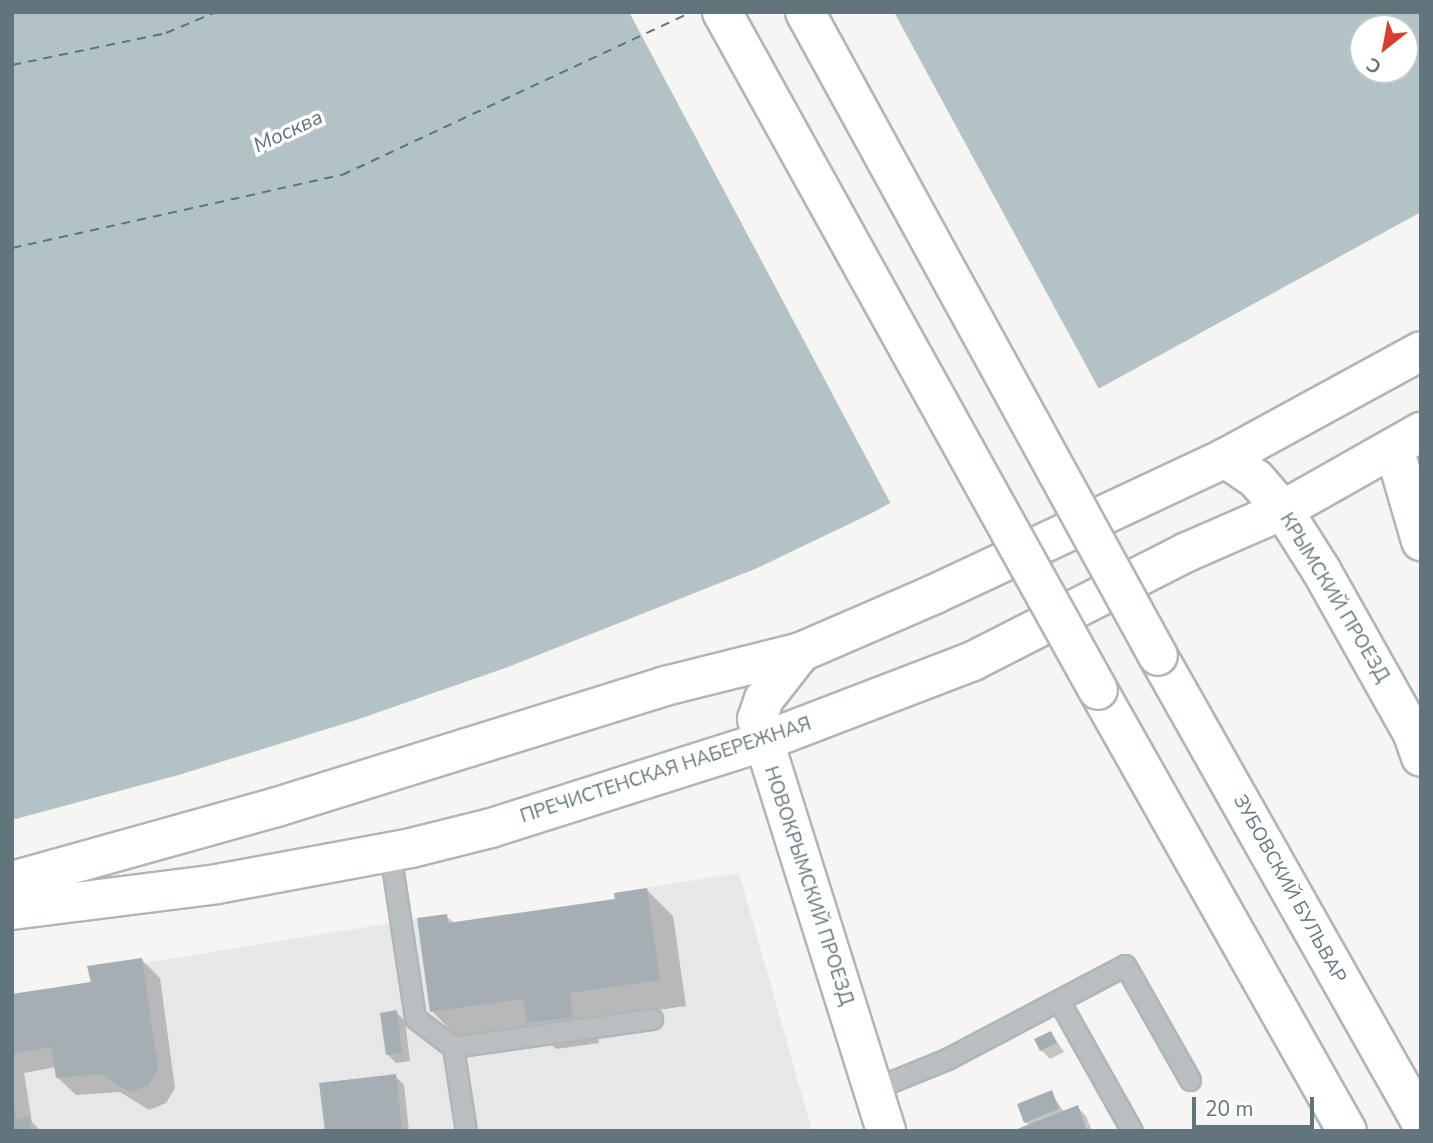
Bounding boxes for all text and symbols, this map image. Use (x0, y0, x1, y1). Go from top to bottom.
north arrow (1349, 14, 1419, 84)
text: С (1362, 51, 1386, 80)
water label: Москва (249, 104, 327, 158)
street label: КРЫМСКИЙ ПРОЕЗД (1274, 509, 1394, 687)
street label: ПРЕЧИСТЕНСКАЯ НАБЕРЕЖНАЯ (518, 713, 814, 829)
street label: НОВОКРЫМСКИЙ ПРОЕЗД (759, 764, 857, 1008)
street label: ЗУБОВСКИЙ БУЛЬВАР (1228, 791, 1350, 987)
scale bar (1195, 1084, 1318, 1128)
text: 20 m (1205, 1095, 1254, 1123)

